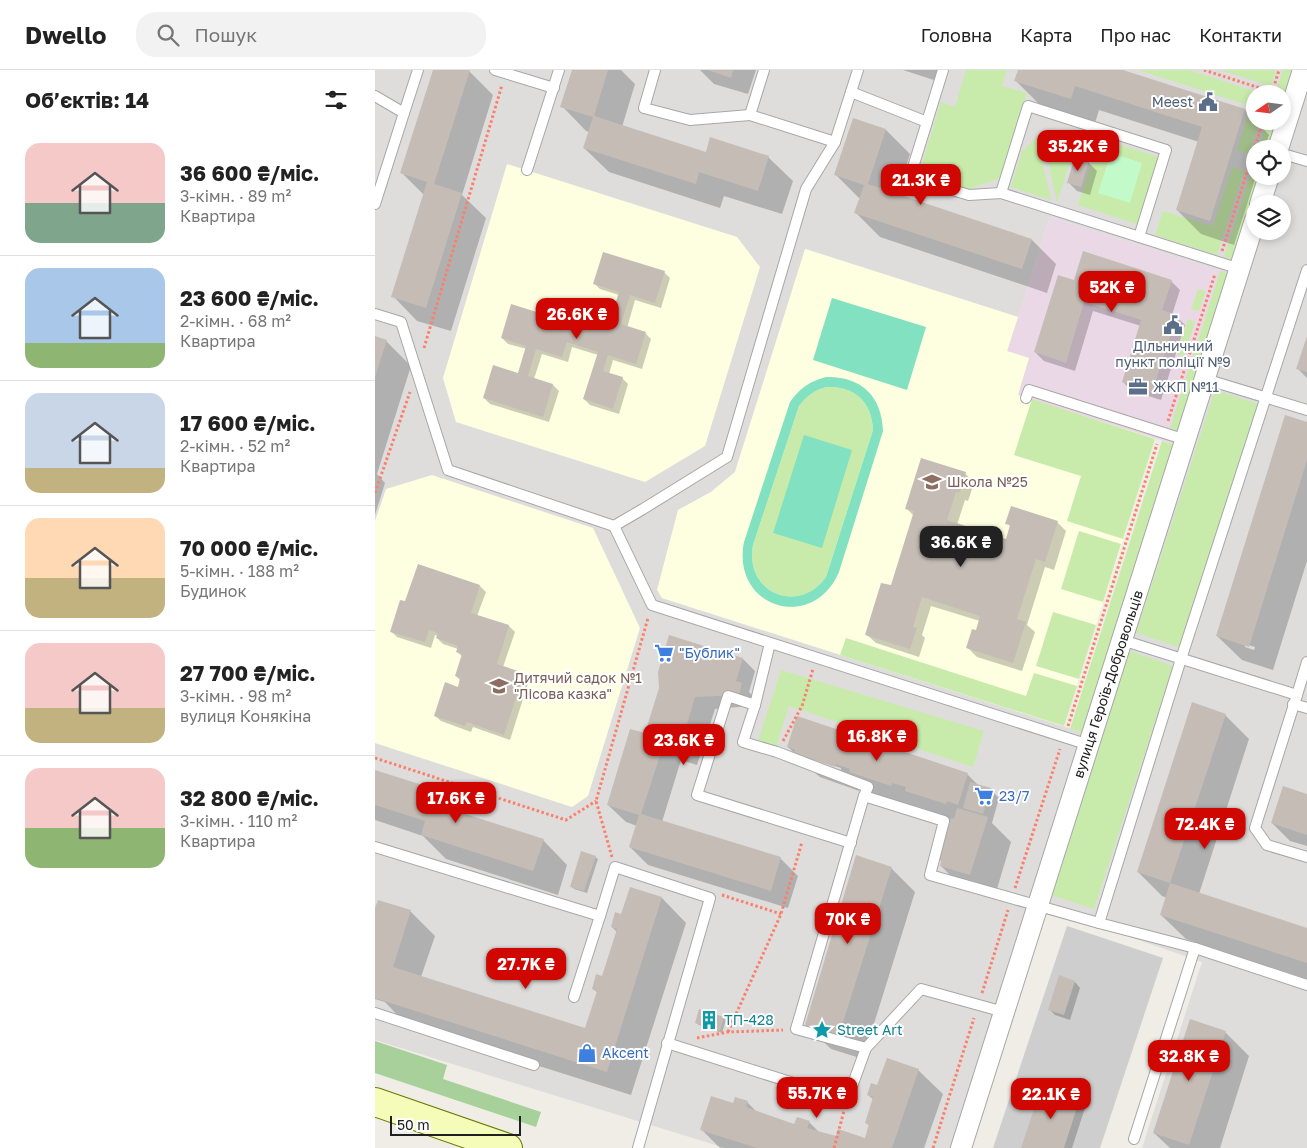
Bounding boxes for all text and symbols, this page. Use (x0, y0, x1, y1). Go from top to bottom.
search box (136, 12, 486, 57)
text: Dwello (25, 20, 106, 49)
icon: search (154, 21, 182, 49)
text: Пошук (194, 23, 257, 46)
text: Головна (921, 24, 992, 46)
text: Карта (1020, 24, 1072, 46)
text: Про нас (1100, 24, 1171, 46)
text: Контакти (1199, 24, 1282, 46)
north arrow (1246, 85, 1291, 130)
map controls (1246, 85, 1291, 240)
icon: filters (322, 86, 350, 114)
text: Об’єктів: 14 (25, 87, 149, 113)
public building icon: Meest (1197, 91, 1219, 113)
place label: Meest (1152, 93, 1193, 110)
pin: 35.2K ₴ (1032, 129, 1124, 172)
text: 35.2K ₴ (1048, 136, 1108, 156)
button: locate (1246, 140, 1291, 185)
text: 36 600 ₴/міс. (180, 160, 320, 186)
icon: home (65, 163, 125, 223)
pin: 21.3K ₴ (875, 164, 967, 206)
text: 21.3K ₴ (892, 170, 950, 190)
text: 3-кімн. · 89 m² (180, 186, 291, 206)
button: layers (1246, 195, 1291, 240)
text: Квартира (180, 206, 255, 226)
pin: 52K ₴ (1077, 270, 1147, 313)
text: 52K ₴ (1090, 277, 1134, 297)
text: 23 600 ₴/міс. (180, 285, 319, 311)
icon: home (65, 288, 125, 348)
pin: 26.6K ₴ (531, 298, 623, 340)
text: 26.6K ₴ (547, 304, 607, 324)
text: 2-кімн. · 68 m² (180, 311, 291, 331)
public building icon: Дільничний пункт поліції №9 (1162, 314, 1184, 336)
text: Квартира (180, 331, 255, 351)
place label: Дільничний пункт поліції №9 (1115, 337, 1231, 370)
office icon: ЖКП №11 (1127, 376, 1149, 398)
place label: ЖКП №11 (1153, 378, 1219, 395)
text: 17 600 ₴/міс. (180, 410, 316, 436)
icon: home (65, 413, 125, 473)
text: 2-кімн. · 52 m² (180, 436, 290, 456)
text: Квартира (180, 456, 255, 476)
school or university icon: Школа №25 (921, 471, 943, 493)
place label: Школа №25 (947, 473, 1028, 490)
pin: 36.6K ₴ (915, 526, 1007, 568)
text: 36.6K ₴ (931, 532, 991, 552)
text: 70 000 ₴/міс. (180, 535, 319, 561)
icon: home (65, 538, 125, 598)
text: 5-кімн. · 188 m² (180, 561, 299, 581)
text: Будинок (180, 581, 247, 601)
street label: вулиця Героїв-Добровольців (1069, 588, 1146, 780)
supermarket icon: "Бублик" (653, 642, 675, 664)
place label: "Бублик" (679, 644, 740, 661)
text: 27 700 ₴/міс. (180, 660, 316, 686)
icon: home (65, 663, 125, 723)
place label: Дитячий садок №1 "Лісова казка" (514, 669, 642, 702)
school or university icon: Дитячий садок №1 "Лісова казка" (488, 675, 510, 697)
text: 3-кімн. · 98 m² (180, 686, 291, 706)
text: вулиця Конякіна (180, 706, 311, 726)
pin: 16.8K ₴ (831, 720, 923, 762)
pin: 23.6K ₴ (638, 724, 730, 766)
text: 16.8K ₴ (847, 726, 907, 746)
text: 23.6K ₴ (654, 730, 714, 750)
pin: 17.6K ₴ (410, 782, 502, 824)
text: 32 800 ₴/міс. (180, 785, 319, 811)
supermarket icon: 23/7 (973, 785, 995, 807)
place label: 23/7 (999, 787, 1029, 804)
icon: home (65, 788, 125, 848)
text: 17.6K ₴ (427, 788, 485, 808)
pin: 72.4K ₴ (1159, 808, 1251, 850)
text: 3-кімн. · 110 m² (180, 811, 297, 831)
text: 72.4K ₴ (1176, 814, 1234, 834)
text: Квартира (180, 831, 255, 851)
pin: 70K ₴ (813, 902, 883, 945)
text: 70K ₴ (826, 909, 870, 929)
pin: 27.7K ₴ (480, 948, 572, 990)
text: 27.7K ₴ (497, 954, 555, 974)
building icon: ТП-428 (698, 1009, 720, 1031)
place label: ТП-428 (724, 1011, 774, 1028)
place icon: Street Art (811, 1019, 833, 1041)
place label: Street Art (837, 1021, 903, 1038)
pin: 32.8K ₴ (1143, 1040, 1235, 1082)
shop icon: Akcent (576, 1042, 598, 1064)
place label: Akcent (602, 1044, 649, 1061)
text: 32.8K ₴ (1159, 1046, 1219, 1066)
pin: 55.7K ₴ (771, 1076, 863, 1119)
pin: 22.1K ₴ (1005, 1078, 1097, 1120)
text: 55.7K ₴ (788, 1083, 846, 1103)
text: 22.1K ₴ (1022, 1084, 1080, 1104)
scale bar (390, 1113, 521, 1136)
text: 50 m (397, 1116, 430, 1133)

